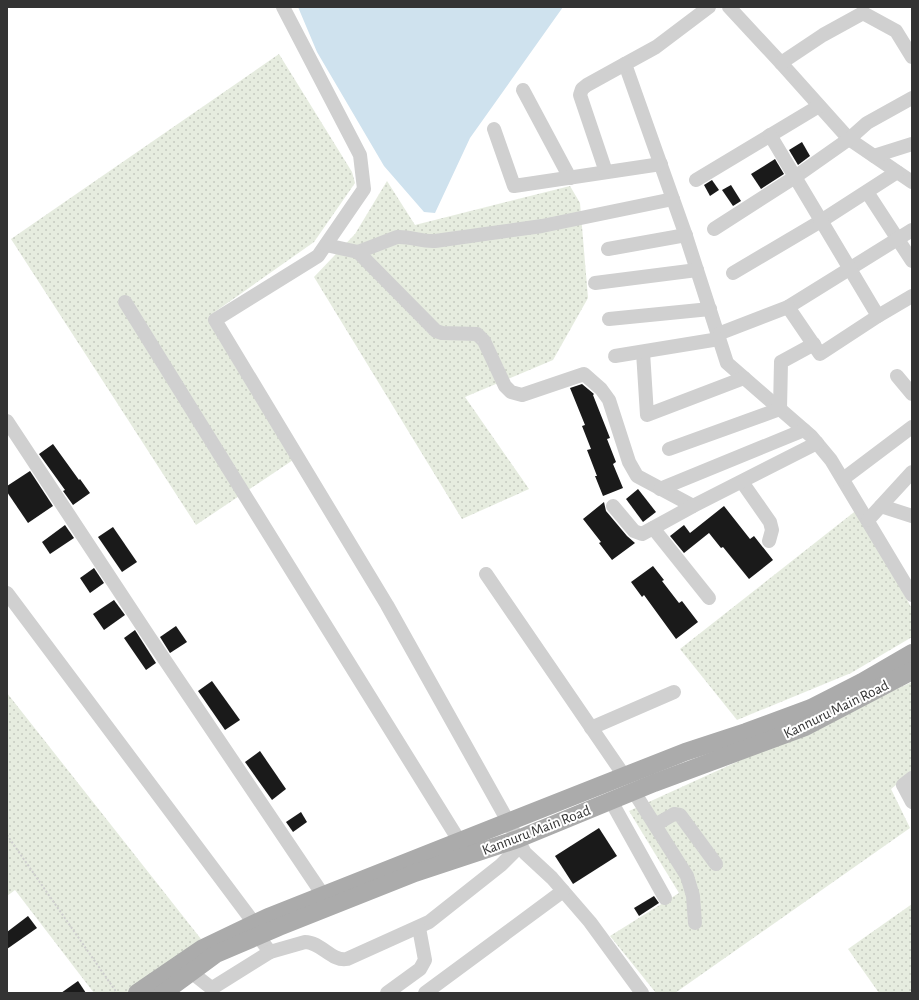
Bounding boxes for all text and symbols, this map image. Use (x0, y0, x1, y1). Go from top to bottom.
street label: Kannuru Main Road (781, 677, 891, 741)
street label: Kannuru Main Road (480, 803, 593, 858)

